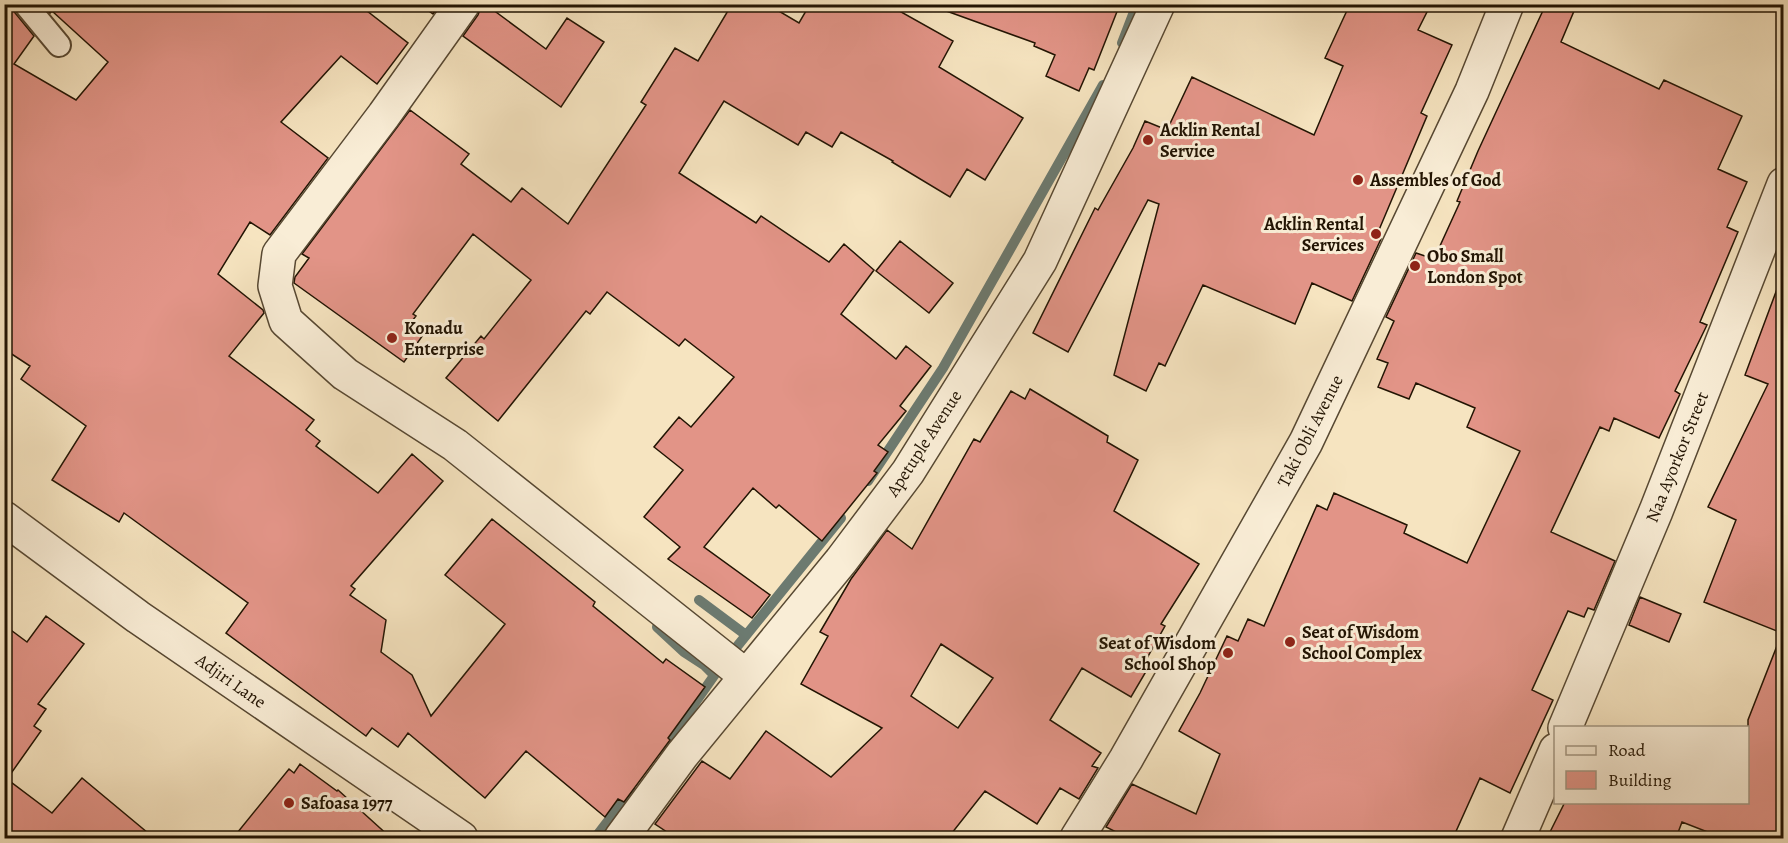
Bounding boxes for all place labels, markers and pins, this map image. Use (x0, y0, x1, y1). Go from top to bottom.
place label: Acklin Rental Service (1159, 118, 1260, 163)
marker: Acklin Rental Service (1141, 133, 1155, 147)
place label: Assembles of God (1369, 168, 1501, 192)
marker: Assembles of God (1351, 173, 1365, 187)
place label: Acklin Rental Services (1263, 212, 1364, 257)
marker: Acklin Rental Services (1369, 227, 1383, 241)
place label: Obo Small London Spot (1427, 244, 1523, 289)
marker: Obo Small London Spot (1408, 259, 1422, 273)
place label: Konadu Enterprise (404, 316, 484, 361)
marker: Konadu Enterprise (385, 331, 399, 345)
place label: Seat of Wisdom School Complex (1302, 620, 1422, 665)
place label: Seat of Wisdom School Shop (1099, 631, 1216, 676)
marker: Seat of Wisdom School Complex (1283, 635, 1297, 649)
marker: Seat of Wisdom School Shop (1221, 646, 1235, 660)
place label: Safoasa 1977 (301, 791, 393, 815)
marker: Safoasa 1977 (282, 796, 296, 810)

